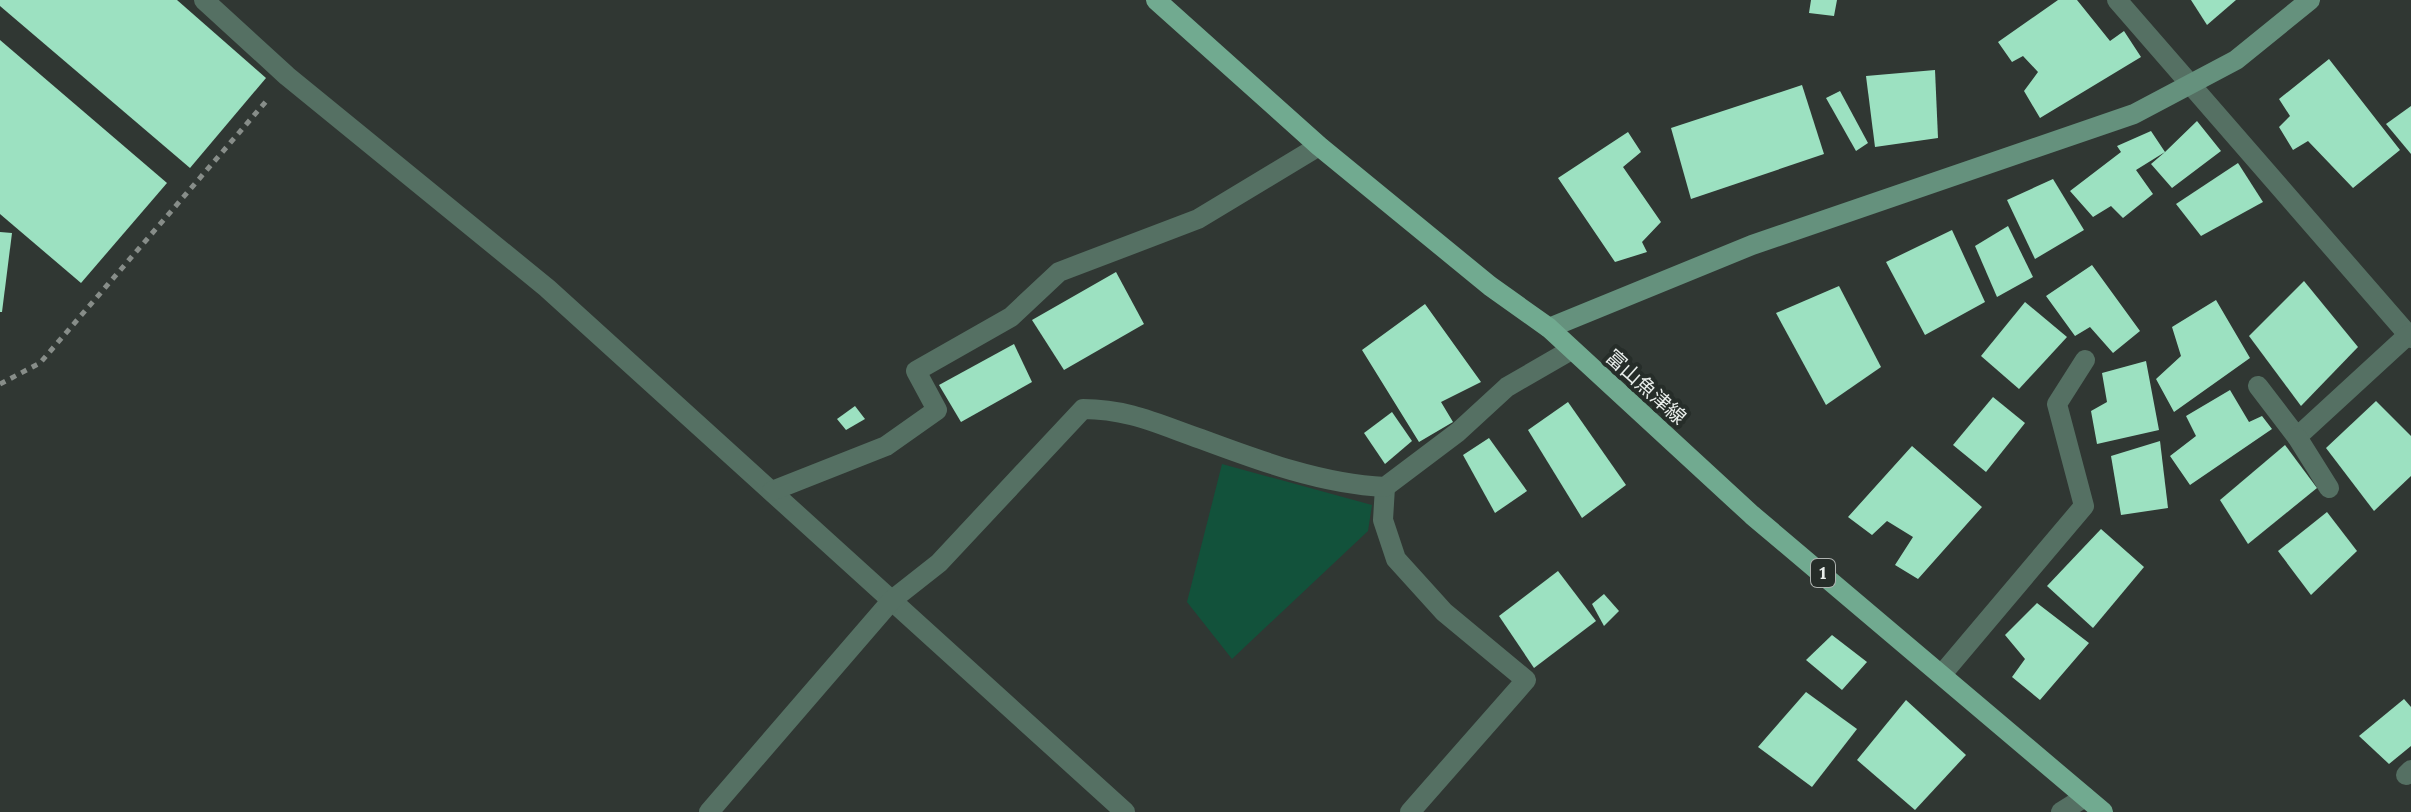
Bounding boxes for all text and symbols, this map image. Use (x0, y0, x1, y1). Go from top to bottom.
street label: 富山魚津線 (1601, 344, 1692, 429)
road number: 1 (1811, 559, 1835, 587)

